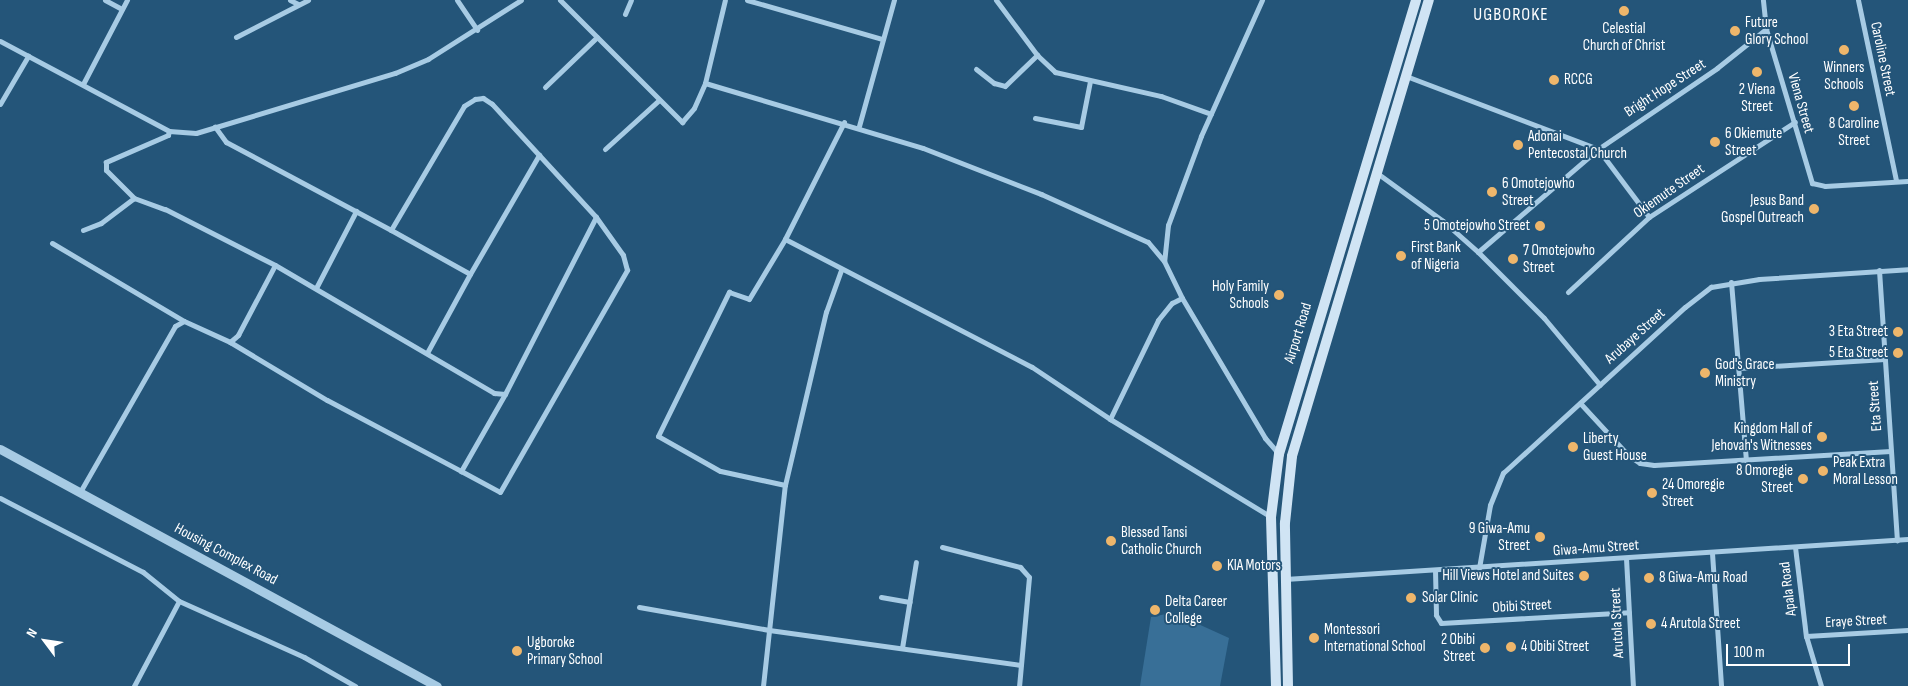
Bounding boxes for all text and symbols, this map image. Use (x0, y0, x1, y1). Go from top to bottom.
district label: UGBOROKE (1472, 4, 1550, 26)
marker: Celestial Church of Christ (1618, 5, 1630, 17)
place label: Future Glory School (1745, 13, 1808, 48)
place label: Celestial Church of Christ (1583, 19, 1665, 54)
street label: Caroline Street (1866, 20, 1900, 98)
marker: Future Glory School (1729, 25, 1741, 37)
marker: Winners Schools (1838, 44, 1850, 56)
street label: Bright Hope Street (1621, 55, 1709, 121)
place label: Winners Schools (1824, 58, 1864, 93)
marker: 2 Viena Street (1751, 66, 1763, 78)
place label: RCCG (1564, 71, 1593, 89)
street label: Viena Street (1784, 71, 1818, 135)
marker: RCCG (1548, 74, 1560, 86)
place label: 2 Viena Street (1739, 80, 1775, 115)
marker: 8 Caroline Street (1848, 100, 1860, 112)
place label: 8 Caroline Street (1829, 114, 1879, 149)
place label: 6 Okiemute Street (1725, 124, 1782, 159)
place label: Adonai Pentecostal Church (1528, 127, 1627, 162)
marker: 6 Okiemute Street (1709, 136, 1721, 148)
marker: Adonai Pentecostal Church (1512, 139, 1524, 151)
street label: Okiemute Street (1630, 160, 1708, 222)
place label: 6 Omotejowho Street (1502, 174, 1575, 209)
marker: 6 Omotejowho Street (1486, 186, 1498, 198)
place label: Jesus Band Gospel Outreach (1721, 191, 1804, 226)
marker: Jesus Band Gospel Outreach (1808, 203, 1820, 215)
place label: 5 Omotejowho Street (1424, 217, 1530, 235)
marker: 5 Omotejowho Street (1534, 220, 1546, 232)
place label: First Bank of Nigeria (1411, 238, 1461, 273)
place label: 7 Omotejowho Street (1523, 241, 1595, 276)
marker: First Bank of Nigeria (1395, 250, 1407, 262)
marker: 7 Omotejowho Street (1507, 253, 1519, 265)
place label: Holy Family Schools (1212, 277, 1269, 312)
marker: Holy Family Schools (1273, 289, 1285, 301)
street label: Airport Road (1280, 301, 1316, 365)
street label: Arubaye Street (1601, 304, 1669, 368)
place label: 3 Eta Street (1829, 323, 1888, 341)
marker: 3 Eta Street (1892, 326, 1904, 338)
place label: 5 Eta Street (1829, 344, 1888, 362)
marker: 5 Eta Street (1892, 347, 1904, 359)
place label: God's Grace Ministry (1715, 355, 1774, 390)
marker: God's Grace Ministry (1699, 367, 1711, 379)
street label: Eta Street (1864, 380, 1886, 432)
place label: Kingdom Hall of Jehovah's Witnesses (1711, 419, 1812, 454)
place label: Liberty Guest House (1583, 429, 1647, 464)
marker: Kingdom Hall of Jehovah's Witnesses (1816, 431, 1828, 443)
marker: Liberty Guest House (1567, 441, 1579, 453)
place label: Peak Extra Moral Lesson (1833, 453, 1898, 488)
place label: 8 Omoregie Street (1736, 461, 1793, 496)
marker: Peak Extra Moral Lesson (1817, 465, 1829, 477)
marker: 8 Omoregie Street (1797, 473, 1809, 485)
place label: 24 Omoregie Street (1662, 475, 1725, 510)
marker: 24 Omoregie Street (1646, 487, 1658, 499)
street label: Housing Complex Road (171, 519, 281, 589)
place label: 9 Giwa-Amu Street (1469, 519, 1530, 554)
place label: Blessed Tansi Catholic Church (1121, 523, 1202, 558)
marker: 9 Giwa-Amu Street (1534, 531, 1546, 543)
marker: Blessed Tansi Catholic Church (1105, 535, 1117, 547)
street label: Giwa-Amu Street (1552, 536, 1640, 560)
place label: KIA Motors (1227, 557, 1281, 575)
marker: KIA Motors (1211, 560, 1223, 572)
street label: Apala Road (1776, 561, 1800, 617)
place label: Hill Views Hotel and Suites (1442, 567, 1574, 585)
place label: 8 Giwa-Amu Road (1659, 569, 1747, 587)
marker: Hill Views Hotel and Suites (1578, 570, 1590, 582)
marker: 8 Giwa-Amu Road (1643, 572, 1655, 584)
street label: Arutola Street (1606, 587, 1628, 659)
place label: Solar Clinic (1422, 589, 1478, 607)
marker: Solar Clinic (1404, 591, 1418, 605)
place label: Delta Career College (1165, 592, 1227, 627)
street label: Obibi Street (1492, 595, 1552, 617)
marker: Delta Career College (1149, 604, 1161, 616)
street label: Eraye Street (1825, 610, 1887, 632)
place label: 4 Arutola Street (1661, 615, 1740, 633)
north arrow (20, 616, 70, 666)
marker: 4 Arutola Street (1645, 618, 1657, 630)
place label: Montessori International School (1324, 620, 1426, 655)
text: N (22, 625, 41, 641)
place label: 2 Obibi Street (1441, 630, 1475, 665)
marker: Montessori International School (1308, 632, 1320, 644)
place label: Ugboroke Primary School (527, 633, 603, 668)
scale bar (1728, 634, 1852, 666)
place label: 4 Obibi Street (1521, 638, 1589, 656)
marker: 4 Obibi Street (1505, 641, 1517, 653)
marker: 2 Obibi Street (1479, 642, 1491, 654)
text: 100 m (1734, 643, 1765, 662)
marker: Ugboroke Primary School (511, 645, 523, 657)

